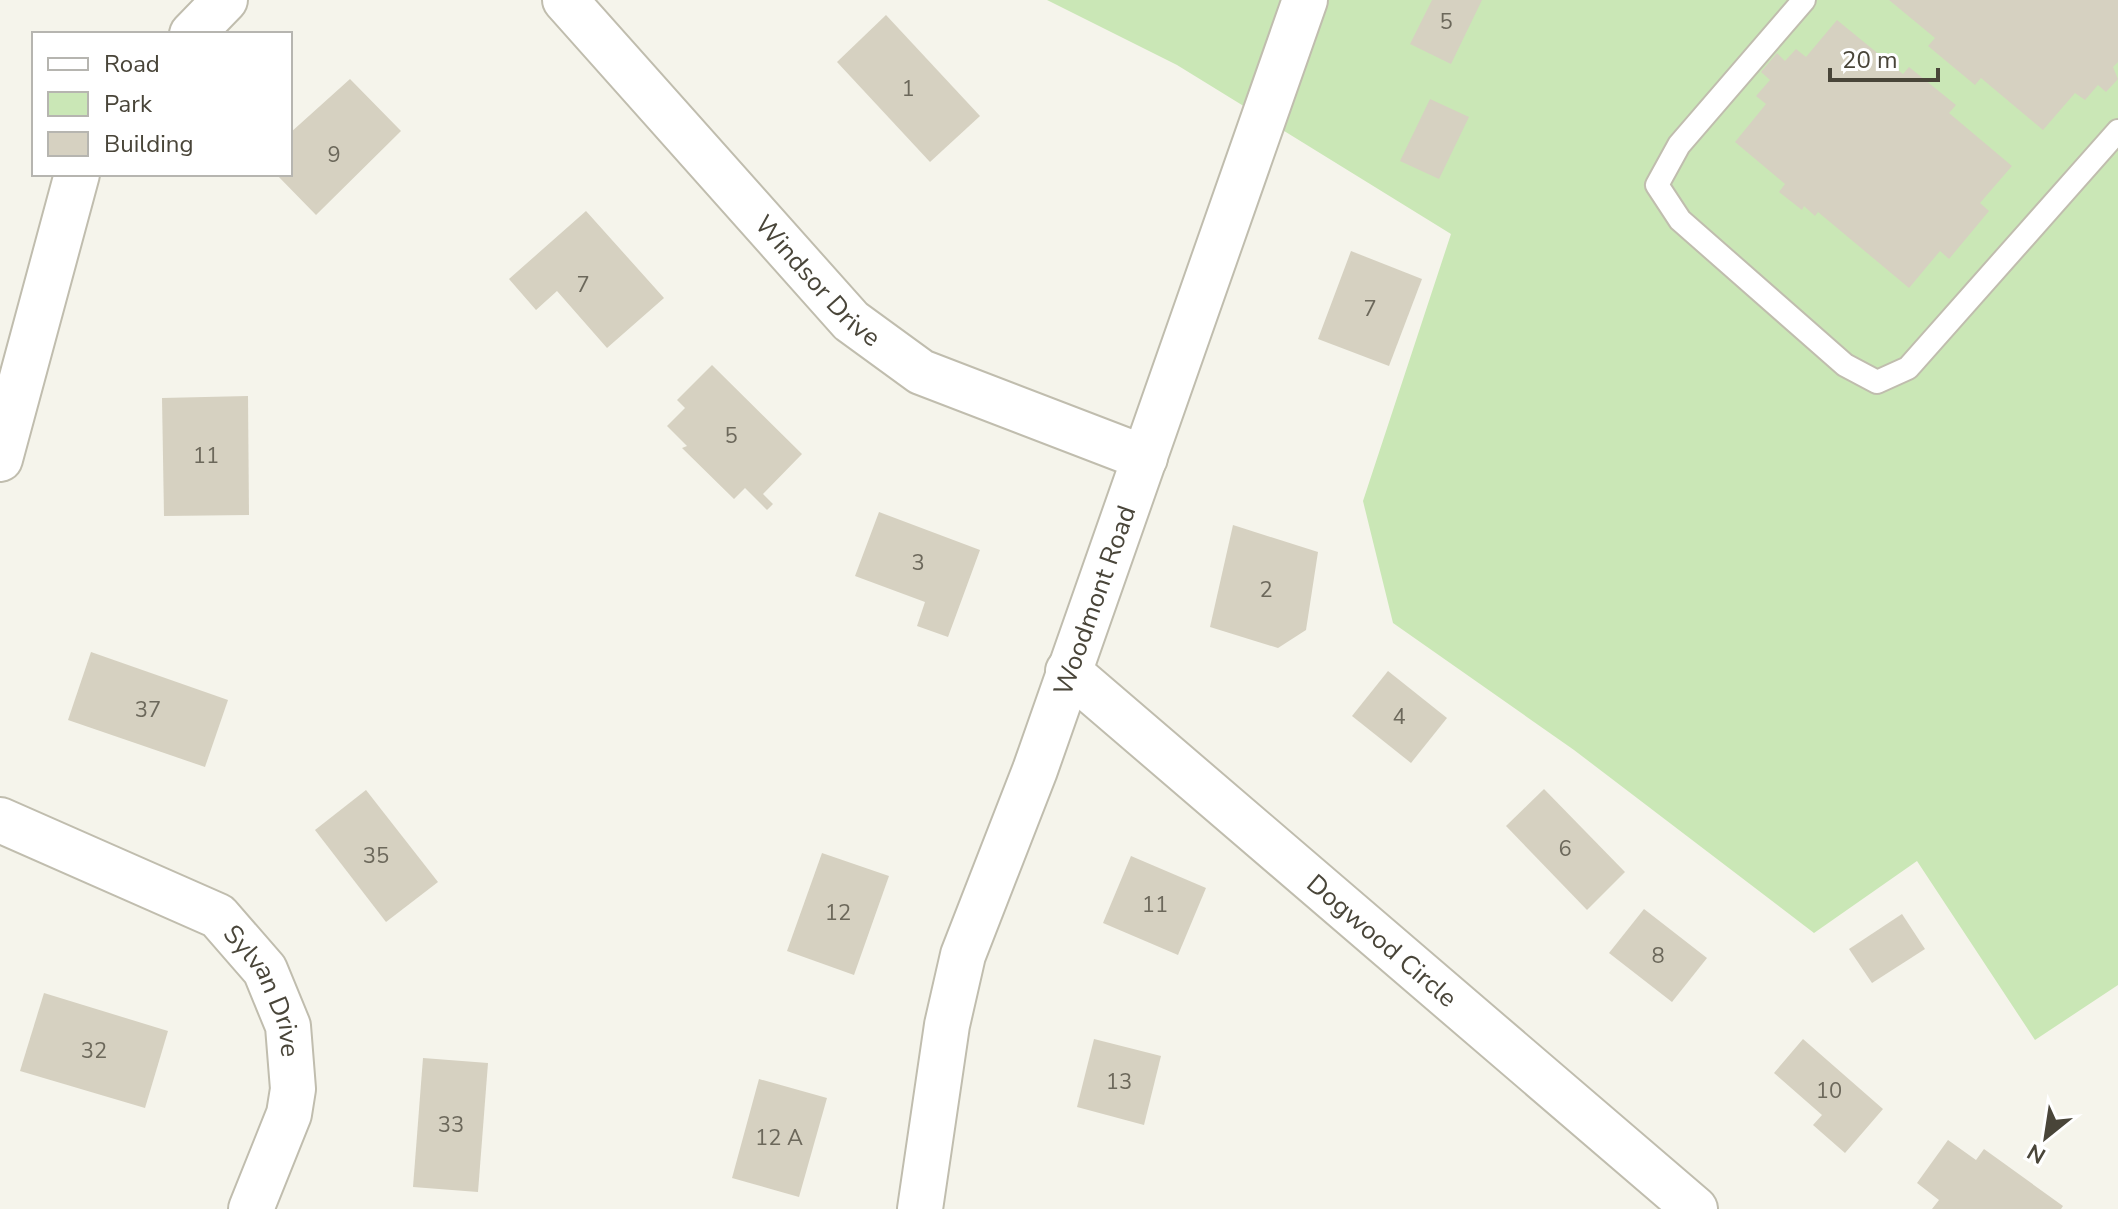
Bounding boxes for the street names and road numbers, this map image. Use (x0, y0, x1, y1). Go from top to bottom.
street label: Windsor Drive (747, 207, 888, 354)
street label: Woodmont Road (1045, 501, 1144, 700)
street label: Dogwood Circle (1300, 866, 1465, 1015)
street label: Sylvan Drive (216, 917, 308, 1058)

